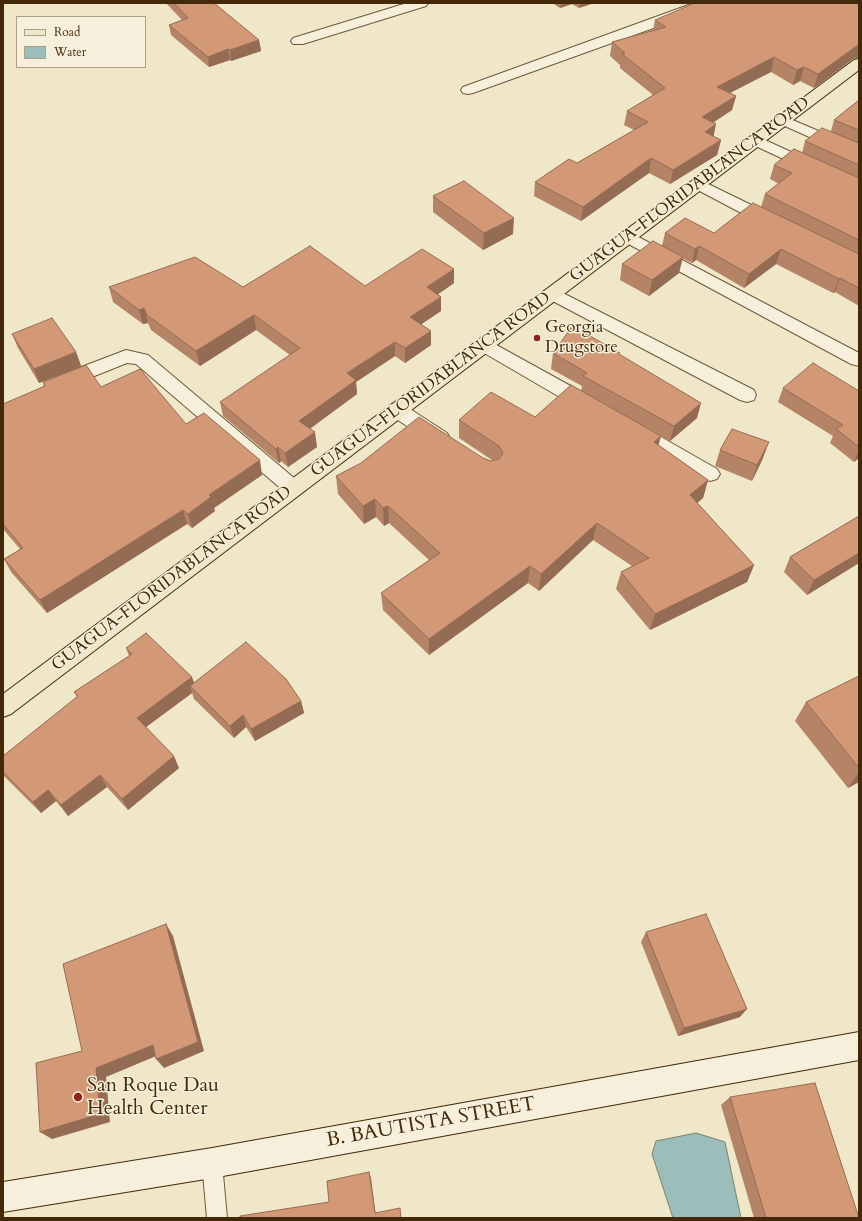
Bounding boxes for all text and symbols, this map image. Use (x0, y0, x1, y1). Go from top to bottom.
legend (16, 16, 146, 68)
text: Road (54, 24, 80, 40)
text: Water (54, 44, 86, 60)
street label: GUAGUA-FLORIDABLANCA ROAD (566, 93, 814, 287)
street label: GUAGUA-FLORIDABLANCA ROAD (307, 288, 555, 482)
place label: Georgia Drugstore (545, 318, 618, 358)
marker: Georgia Drugstore (532, 333, 542, 343)
street label: GUAGUA-FLORIDABLANCA ROAD (48, 482, 296, 676)
place label: San Roque Dau Health Center (87, 1074, 219, 1121)
marker: San Roque Dau Health Center (72, 1091, 84, 1103)
street label: B. BAUTISTA STREET (325, 1093, 537, 1153)

